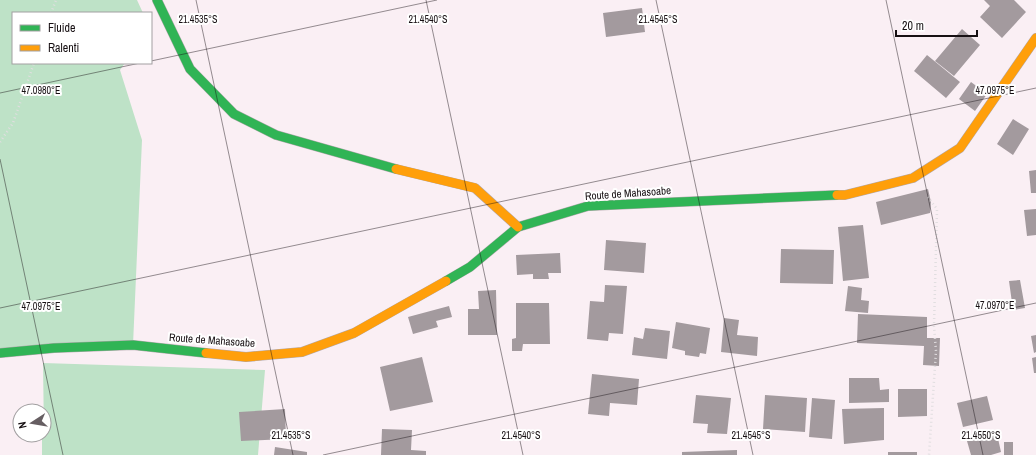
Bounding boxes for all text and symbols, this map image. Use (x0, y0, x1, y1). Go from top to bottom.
legend (12, 12, 152, 64)
scale bar (896, 12, 977, 38)
text: 21.4535°S (178, 13, 218, 26)
text: 21.4540°S (408, 13, 448, 26)
text: 21.4545°S (638, 13, 678, 26)
text: 20 m (902, 18, 924, 34)
text: Fluide (48, 20, 75, 36)
text: Ralenti (48, 40, 79, 56)
text: 47.0980°E (21, 84, 61, 97)
text: 47.0975°E (975, 84, 1015, 97)
street label: Route de Mahasoabe (584, 183, 672, 203)
text: 47.0970°E (975, 299, 1015, 312)
text: 47.0975°E (21, 300, 61, 313)
street label: Route de Mahasoabe (168, 330, 256, 350)
north arrow (12, 403, 52, 443)
text: N (15, 420, 30, 430)
text: 21.4535°S (271, 429, 311, 442)
text: 21.4540°S (501, 429, 541, 442)
text: 21.4545°S (731, 429, 771, 442)
text: 21.4550°S (961, 429, 1001, 442)

